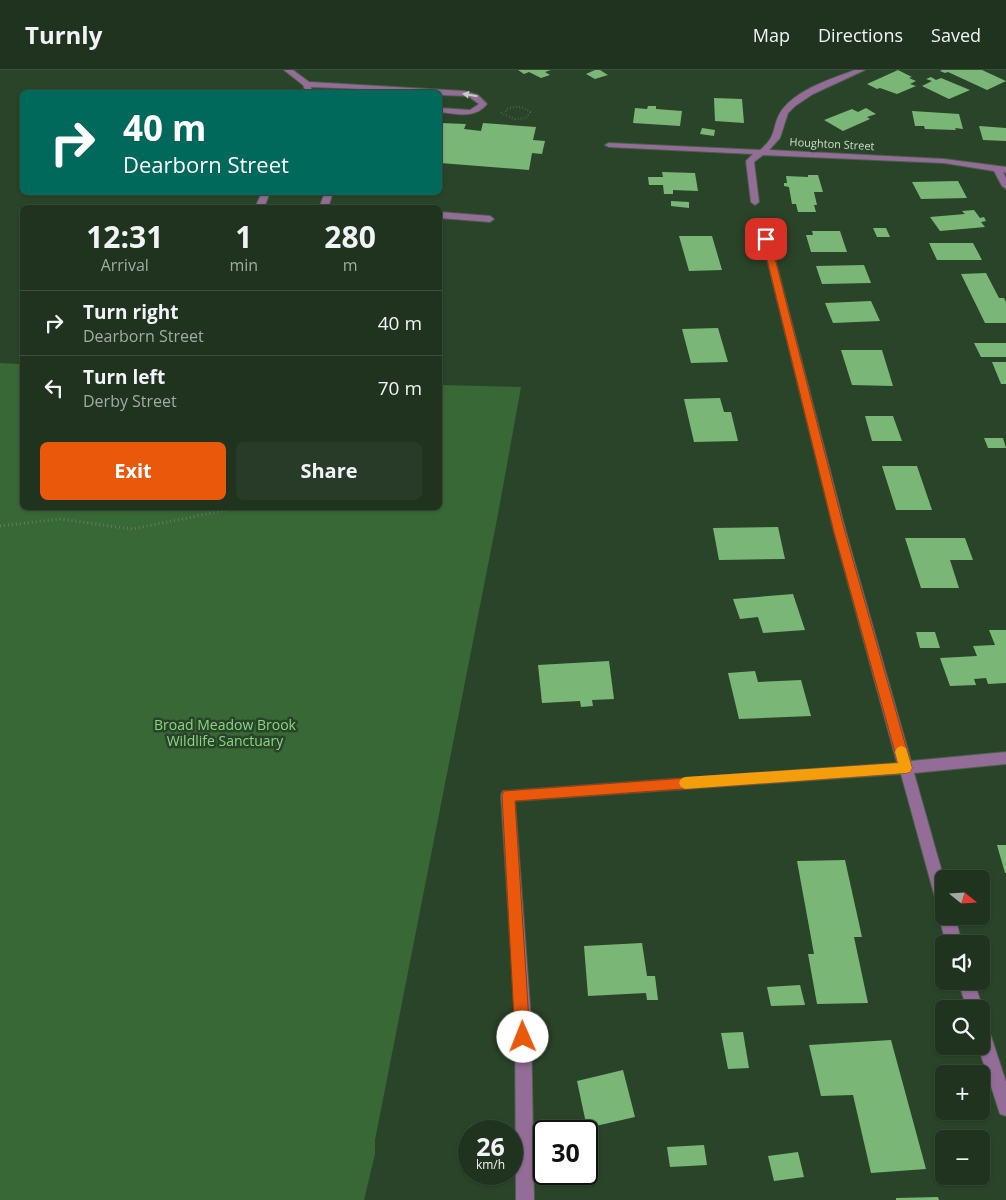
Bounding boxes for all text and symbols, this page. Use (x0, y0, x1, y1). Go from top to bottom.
text: Turnly (25, 18, 102, 51)
text: Map (753, 23, 790, 47)
text: Directions (818, 23, 903, 47)
text: Saved (931, 23, 981, 47)
one-way arrow (461, 91, 477, 99)
text: 40 m (123, 104, 206, 151)
icon: right (40, 110, 105, 175)
street label: Houghton Street (789, 134, 875, 153)
text: Dearborn Street (123, 149, 289, 179)
text: 12:31 (86, 216, 163, 257)
text: 1 (235, 216, 252, 257)
text: 280 (324, 216, 376, 257)
pin (745, 218, 787, 260)
icon: arrive (752, 225, 780, 253)
text: Arrival (101, 254, 149, 276)
text: min (230, 254, 258, 276)
text: m (343, 254, 358, 276)
text: Turn right (83, 299, 178, 325)
icon: right (40, 309, 68, 337)
text: 40 m (378, 310, 422, 336)
text: Dearborn Street (83, 325, 204, 347)
text: Turn left (83, 364, 165, 390)
icon: left (40, 374, 68, 402)
text: 70 m (378, 375, 422, 401)
text: Derby Street (83, 390, 177, 412)
button: Exit (40, 442, 226, 500)
button: Share (236, 442, 422, 500)
park label: Broad Meadow Brook Wildlife Sanctuary (154, 715, 297, 750)
north arrow (935, 870, 990, 925)
map controls (935, 870, 990, 1185)
button: sound (935, 935, 990, 990)
button: search (935, 1000, 990, 1055)
position arrow (496, 1010, 548, 1062)
button: + (935, 1065, 990, 1120)
speed limit sign: 30 (533, 1120, 598, 1185)
text: 26 (476, 1129, 505, 1163)
button: − (935, 1130, 990, 1185)
text: km/h (476, 1156, 505, 1173)

